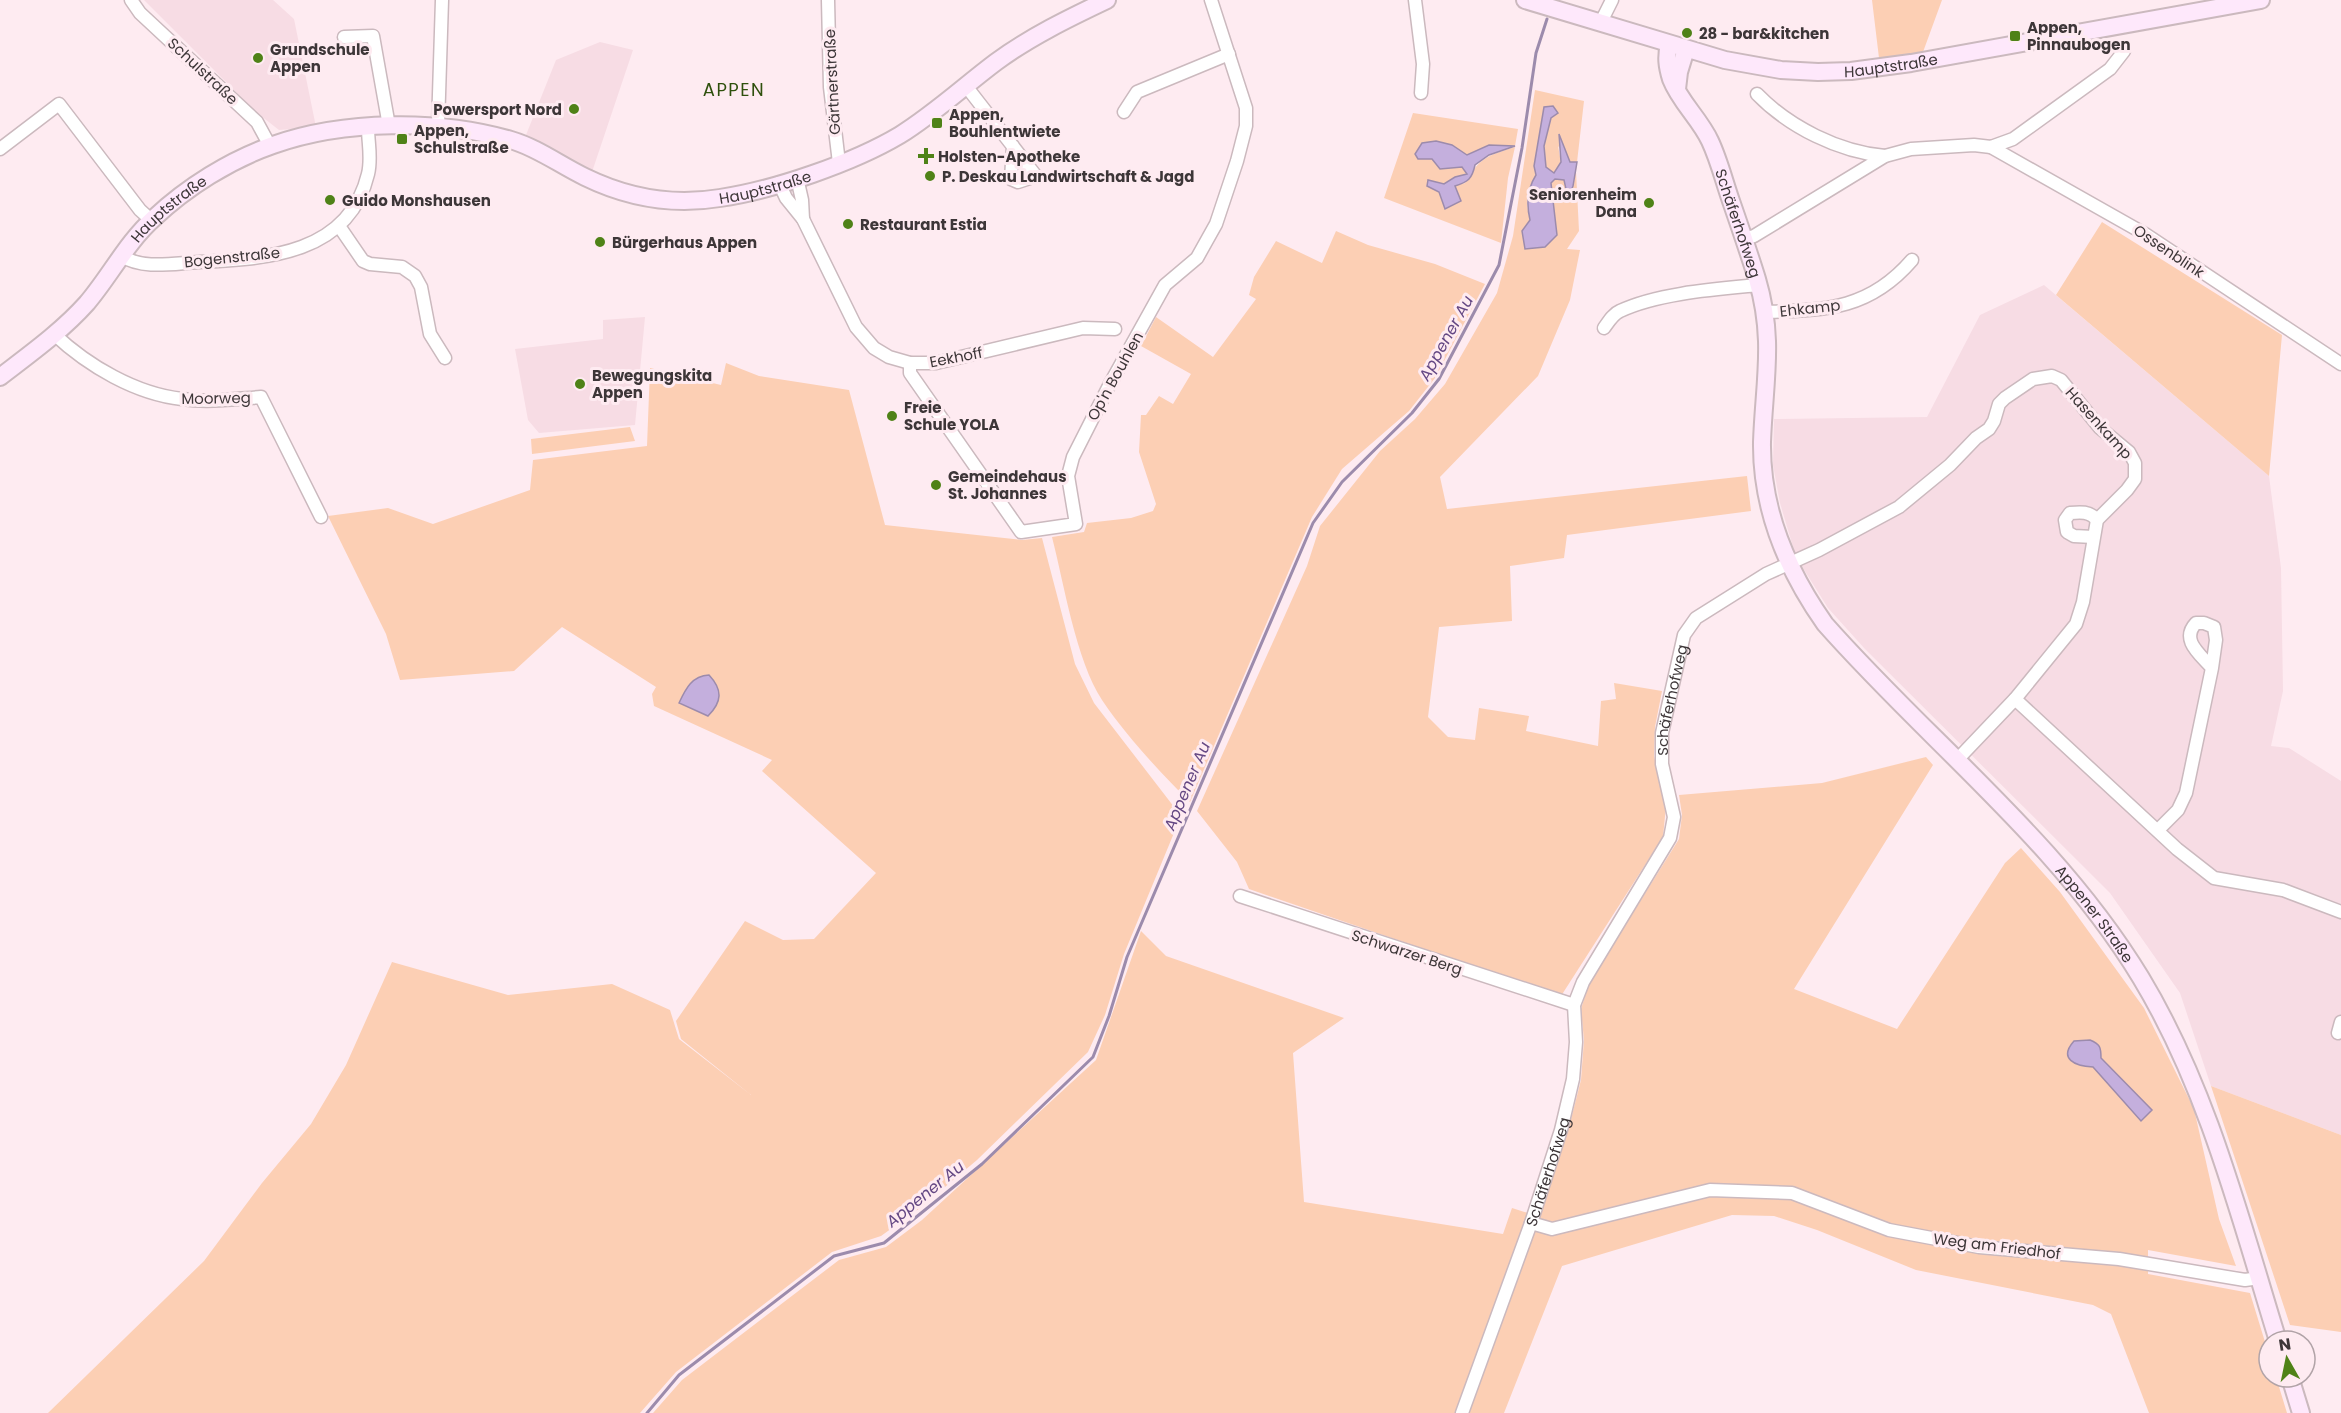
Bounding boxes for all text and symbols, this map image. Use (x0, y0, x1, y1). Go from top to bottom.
place label: Appen, Pinnaubogen (2027, 17, 2131, 55)
place label: 28 - bar&kitchen (1699, 23, 1829, 44)
marker: 28 - bar&kitchen (1680, 26, 1694, 40)
street label: Gärtnerstraße (819, 29, 845, 135)
marker: Appen, Pinnaubogen (2008, 29, 2022, 43)
street label: Schulstraße (163, 33, 243, 109)
place label: Grundschule Appen (270, 39, 370, 77)
street label: Hauptstraße (1844, 48, 1939, 82)
marker: Grundschule Appen (251, 51, 265, 65)
district label: APPEN (703, 77, 765, 102)
place label: Powersport Nord (433, 99, 562, 120)
marker: Powersport Nord (567, 102, 581, 116)
place label: Appen, Bouhlentwiete (949, 104, 1061, 142)
marker: Appen, Bouhlentwiete (930, 116, 944, 130)
place label: Appen, Schulstraße (414, 120, 509, 158)
marker: Appen, Schulstraße (395, 132, 409, 146)
place label: Holsten-Apotheke (938, 146, 1080, 167)
marker: Holsten-Apotheke (919, 149, 933, 163)
street label: Hauptstraße (717, 165, 814, 209)
place label: P. Deskau Landwirtschaft & Jagd (942, 166, 1194, 187)
street label: Schäferhofweg (1711, 166, 1766, 280)
marker: P. Deskau Landwirtschaft & Jagd (923, 169, 937, 183)
street label: Hauptstraße (125, 170, 211, 247)
place label: Seniorenheim Dana (1529, 184, 1637, 222)
place label: Guido Monshausen (342, 190, 491, 211)
marker: Guido Monshausen (323, 193, 337, 207)
marker: Seniorenheim Dana (1642, 196, 1656, 210)
place label: Restaurant Estia (860, 214, 987, 235)
marker: Restaurant Estia (841, 217, 855, 231)
street label: Ossenblink (2129, 220, 2209, 283)
place label: Bürgerhaus Appen (612, 232, 757, 253)
marker: Bürgerhaus Appen (593, 235, 607, 249)
street label: Bogenstraße (183, 242, 281, 272)
water label: Appener Au (1413, 291, 1479, 386)
street label: Ehkamp (1779, 294, 1841, 322)
street label: Op'n Bouhlen (1082, 328, 1148, 424)
street label: Eekhoff (928, 342, 984, 372)
place label: Bewegungskita Appen (592, 365, 712, 403)
marker: Bewegungskita Appen (573, 377, 587, 391)
street label: Hasenkamp (2061, 382, 2137, 464)
street label: Moorweg (181, 387, 251, 409)
place label: Freie Schule YOLA (904, 397, 999, 435)
marker: Freie Schule YOLA (885, 409, 899, 423)
place label: Gemeindehaus St. Johannes (948, 466, 1067, 504)
marker: Gemeindehaus St. Johannes (929, 478, 943, 492)
street label: Schäferhofweg (1652, 642, 1692, 756)
water label: Appener Au (1158, 738, 1216, 835)
street label: Appener Straße (2051, 860, 2139, 966)
street label: Schwarzer Berg (1349, 924, 1465, 980)
street label: Schäferhofweg (1520, 1115, 1574, 1229)
water label: Appener Au (880, 1155, 969, 1233)
street label: Weg am Friedhof (1932, 1228, 2062, 1264)
north arrow (2257, 1329, 2317, 1389)
text: N (2277, 1332, 2292, 1357)

